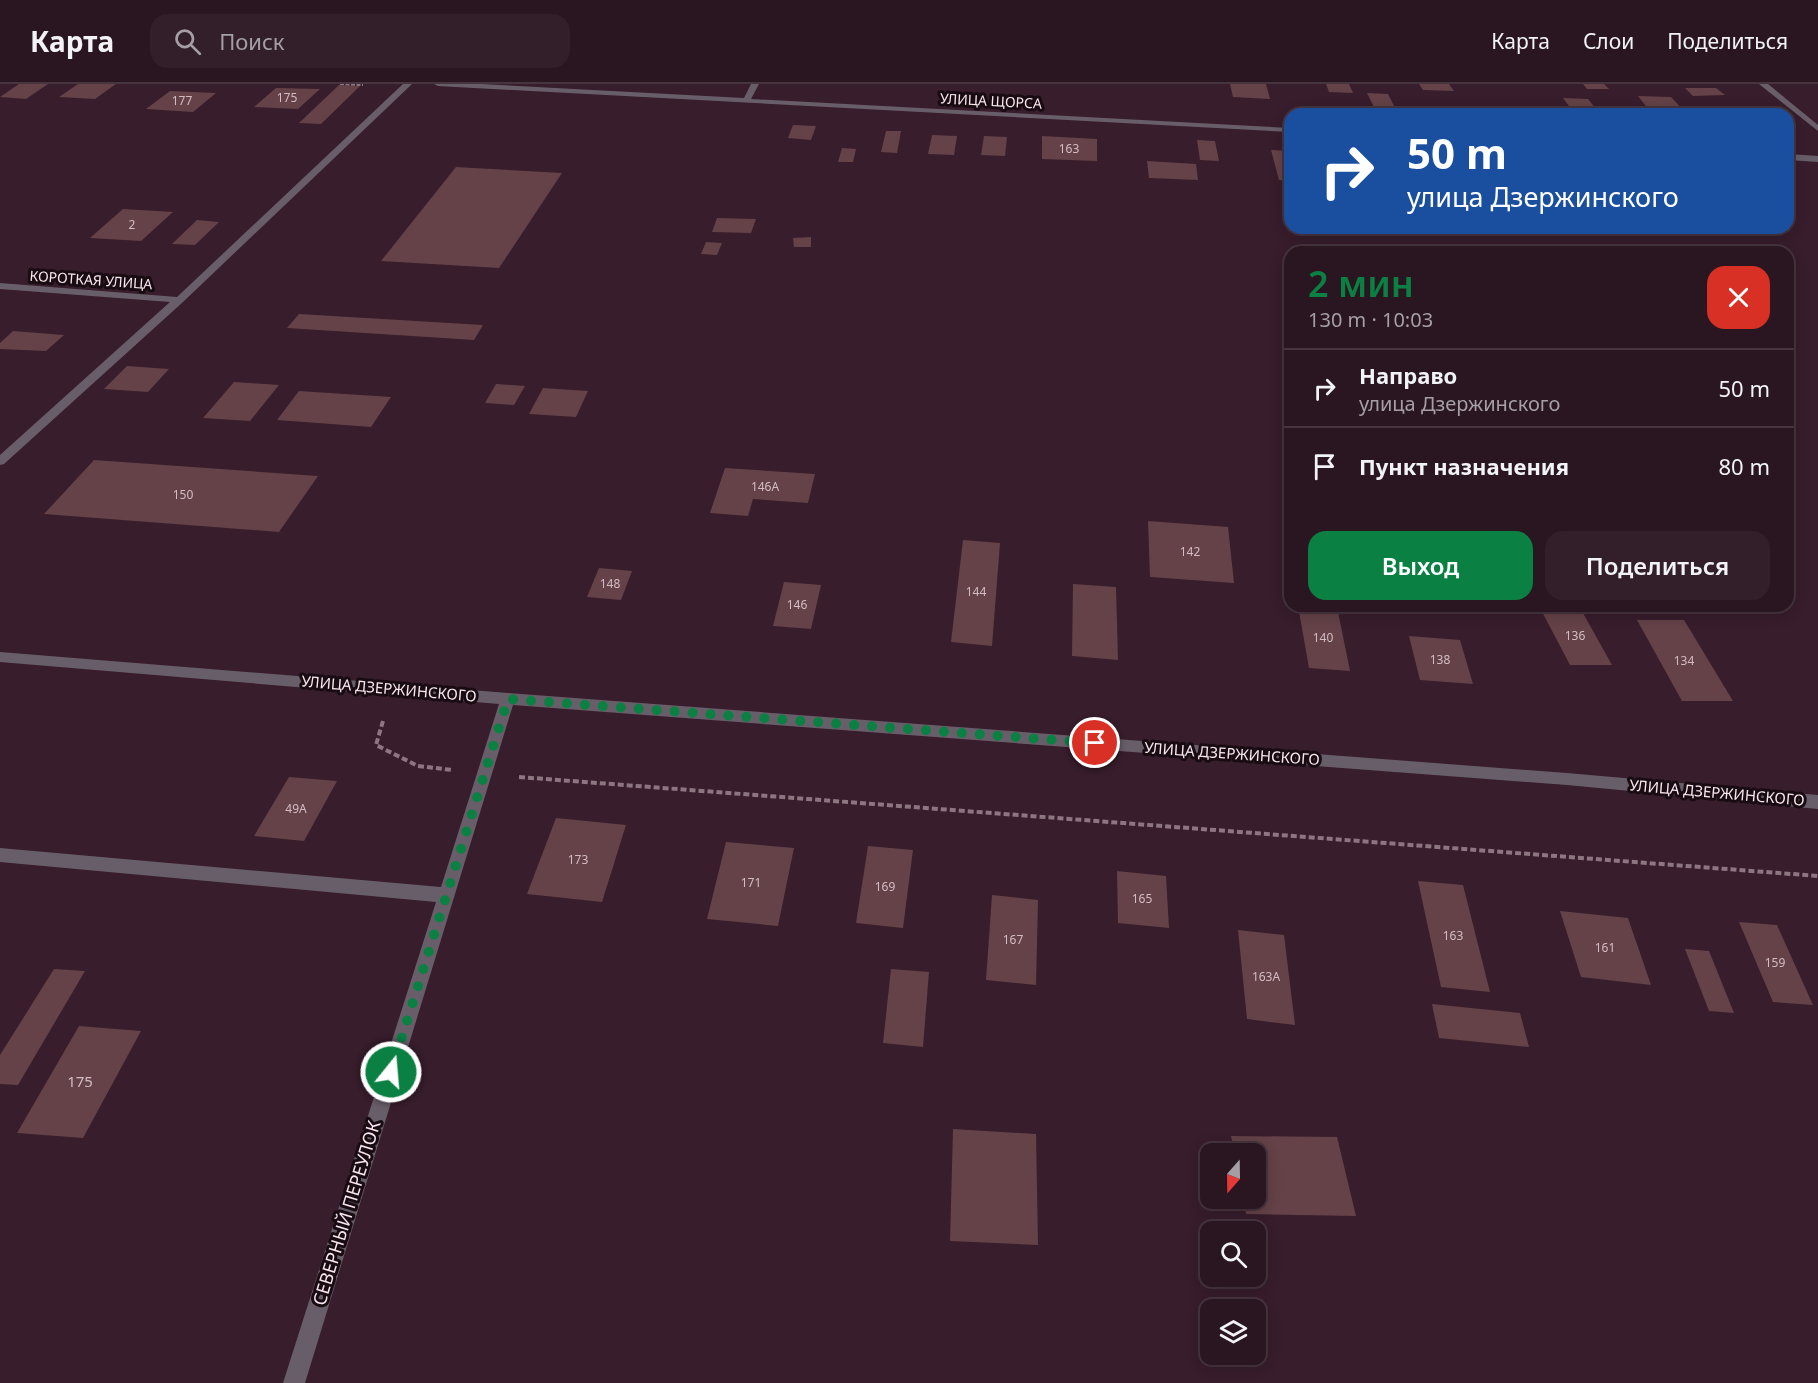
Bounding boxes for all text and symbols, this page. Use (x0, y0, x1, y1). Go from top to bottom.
search box (150, 14, 570, 68)
text: Карта (30, 22, 114, 60)
icon: search (171, 25, 204, 58)
text: Поиск (219, 26, 285, 56)
text: Карта (1491, 27, 1550, 55)
text: Слои (1583, 27, 1634, 55)
text: Поделиться (1667, 27, 1788, 55)
street label: УЛИЦА ЩОРСА (940, 88, 1043, 113)
house number: 175 (277, 89, 297, 106)
house number: 177 (172, 92, 192, 109)
text: 50 m (1407, 124, 1507, 181)
icon: right (1308, 132, 1386, 210)
house number: 163 (1059, 140, 1079, 157)
text: улица Дзержинского (1407, 178, 1679, 215)
house number: 2 (129, 216, 136, 233)
text: 2 мин (1308, 259, 1414, 308)
street label: КОРОТКАЯ УЛИЦА (29, 266, 153, 293)
button: close (1707, 266, 1770, 329)
text: 130 m · 10:03 (1308, 306, 1433, 333)
text: Направо (1359, 360, 1457, 390)
icon: right (1308, 372, 1341, 405)
text: 50 m (1719, 373, 1770, 403)
text: улица Дзержинского (1359, 390, 1560, 417)
icon: arrive (1308, 450, 1341, 483)
text: Пункт назначения (1359, 451, 1569, 481)
text: 80 m (1719, 451, 1770, 481)
house number: 146А (751, 478, 779, 495)
house number: 150 (173, 486, 193, 503)
button: Выход (1308, 531, 1533, 600)
button: Поделиться (1545, 531, 1770, 600)
house number: 142 (1180, 543, 1200, 560)
house number: 148 (600, 575, 620, 592)
house number: 144 (966, 583, 986, 600)
house number: 146 (787, 596, 807, 613)
house number: 136 (1565, 627, 1585, 644)
house number: 140 (1313, 629, 1333, 646)
house number: 138 (1430, 651, 1450, 668)
house number: 134 (1674, 652, 1694, 669)
street label: УЛИЦА ДЗЕРЖИНСКОГО (301, 670, 478, 706)
pin (1069, 717, 1120, 768)
icon: arrive (1078, 726, 1111, 759)
street label: УЛИЦА ДЗЕРЖИНСКОГО (1144, 737, 1320, 769)
street label: УЛИЦА ДЗЕРЖИНСКОГО (1629, 774, 1806, 810)
house number: 49А (285, 800, 307, 817)
house number: 173 (568, 851, 588, 868)
house number: 171 (741, 874, 761, 891)
house number: 169 (875, 878, 895, 895)
house number: 165 (1132, 890, 1152, 907)
house number: 163 (1443, 927, 1463, 944)
house number: 167 (1003, 931, 1023, 948)
house number: 161 (1595, 939, 1615, 956)
house number: 159 (1765, 954, 1785, 971)
house number: 163А (1252, 968, 1280, 985)
position arrow (359, 1040, 423, 1104)
house number: 175 (67, 1071, 93, 1091)
street label: СЕВЕРНЫЙ ПЕРЕУЛОК (306, 1117, 386, 1308)
north arrow (1200, 1143, 1266, 1209)
map controls (1200, 1143, 1266, 1365)
button: search (1200, 1221, 1266, 1287)
button: layers (1200, 1299, 1266, 1365)

